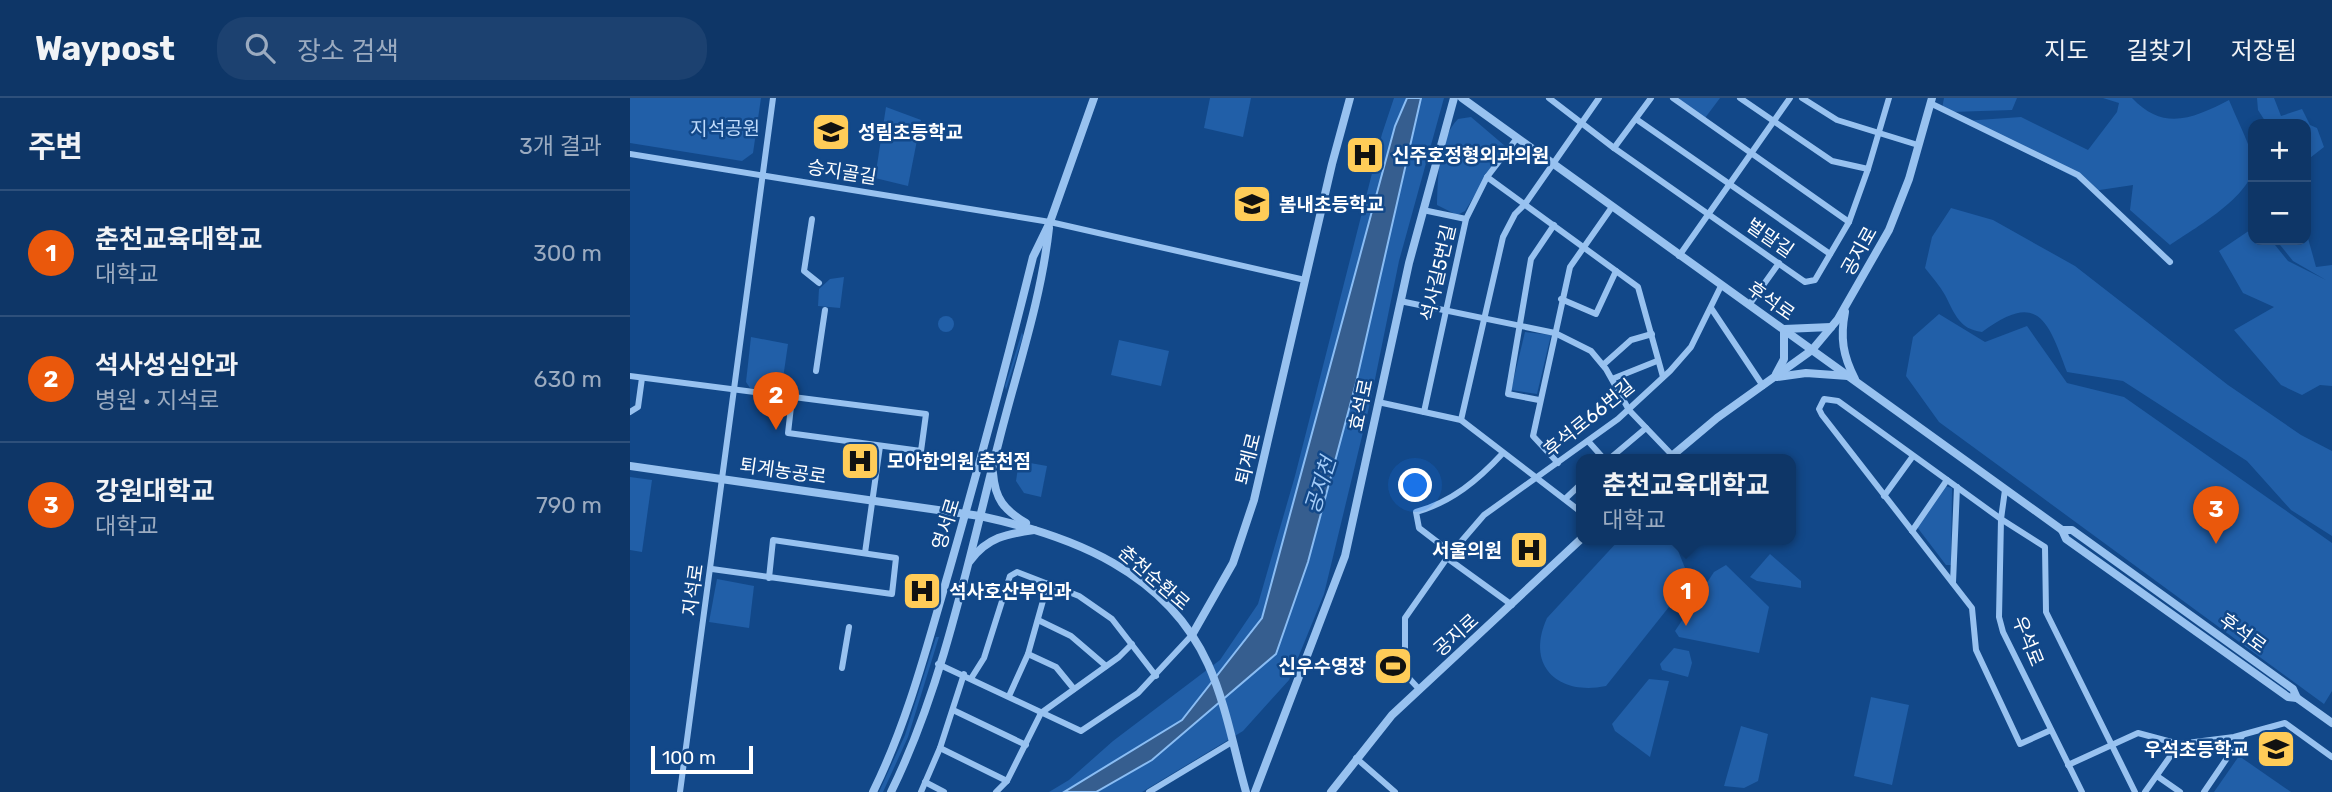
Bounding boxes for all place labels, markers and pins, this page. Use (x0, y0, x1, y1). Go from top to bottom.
school or university icon: 성림초등학교 (810, 111, 852, 153)
place label: 성림초등학교 (858, 121, 963, 144)
hospital icon: 신주호정형외과의원 (1344, 134, 1386, 176)
place label: 신주호정형외과의원 (1392, 144, 1549, 167)
school or university icon: 봄내초등학교 (1231, 183, 1273, 225)
place label: 봄내초등학교 (1279, 193, 1384, 216)
pin: 2 (753, 372, 799, 430)
hospital icon: 모아한의원 춘천점 (839, 440, 881, 482)
place label: 모아한의원 춘천점 (887, 450, 1031, 473)
pin: 3 (2193, 486, 2239, 544)
hospital icon: 서울의원 (1508, 529, 1550, 571)
place label: 서울의원 (1432, 539, 1502, 562)
pin: 1 (1663, 568, 1709, 626)
hospital icon: 석사호산부인과 (901, 570, 943, 612)
place label: 석사호산부인과 (949, 580, 1072, 603)
sports icon: 신우수영장 (1372, 645, 1414, 687)
place label: 신우수영장 (1279, 655, 1366, 678)
school or university icon: 우석초등학교 (2255, 728, 2297, 770)
place label: 우석초등학교 (2144, 738, 2249, 761)

